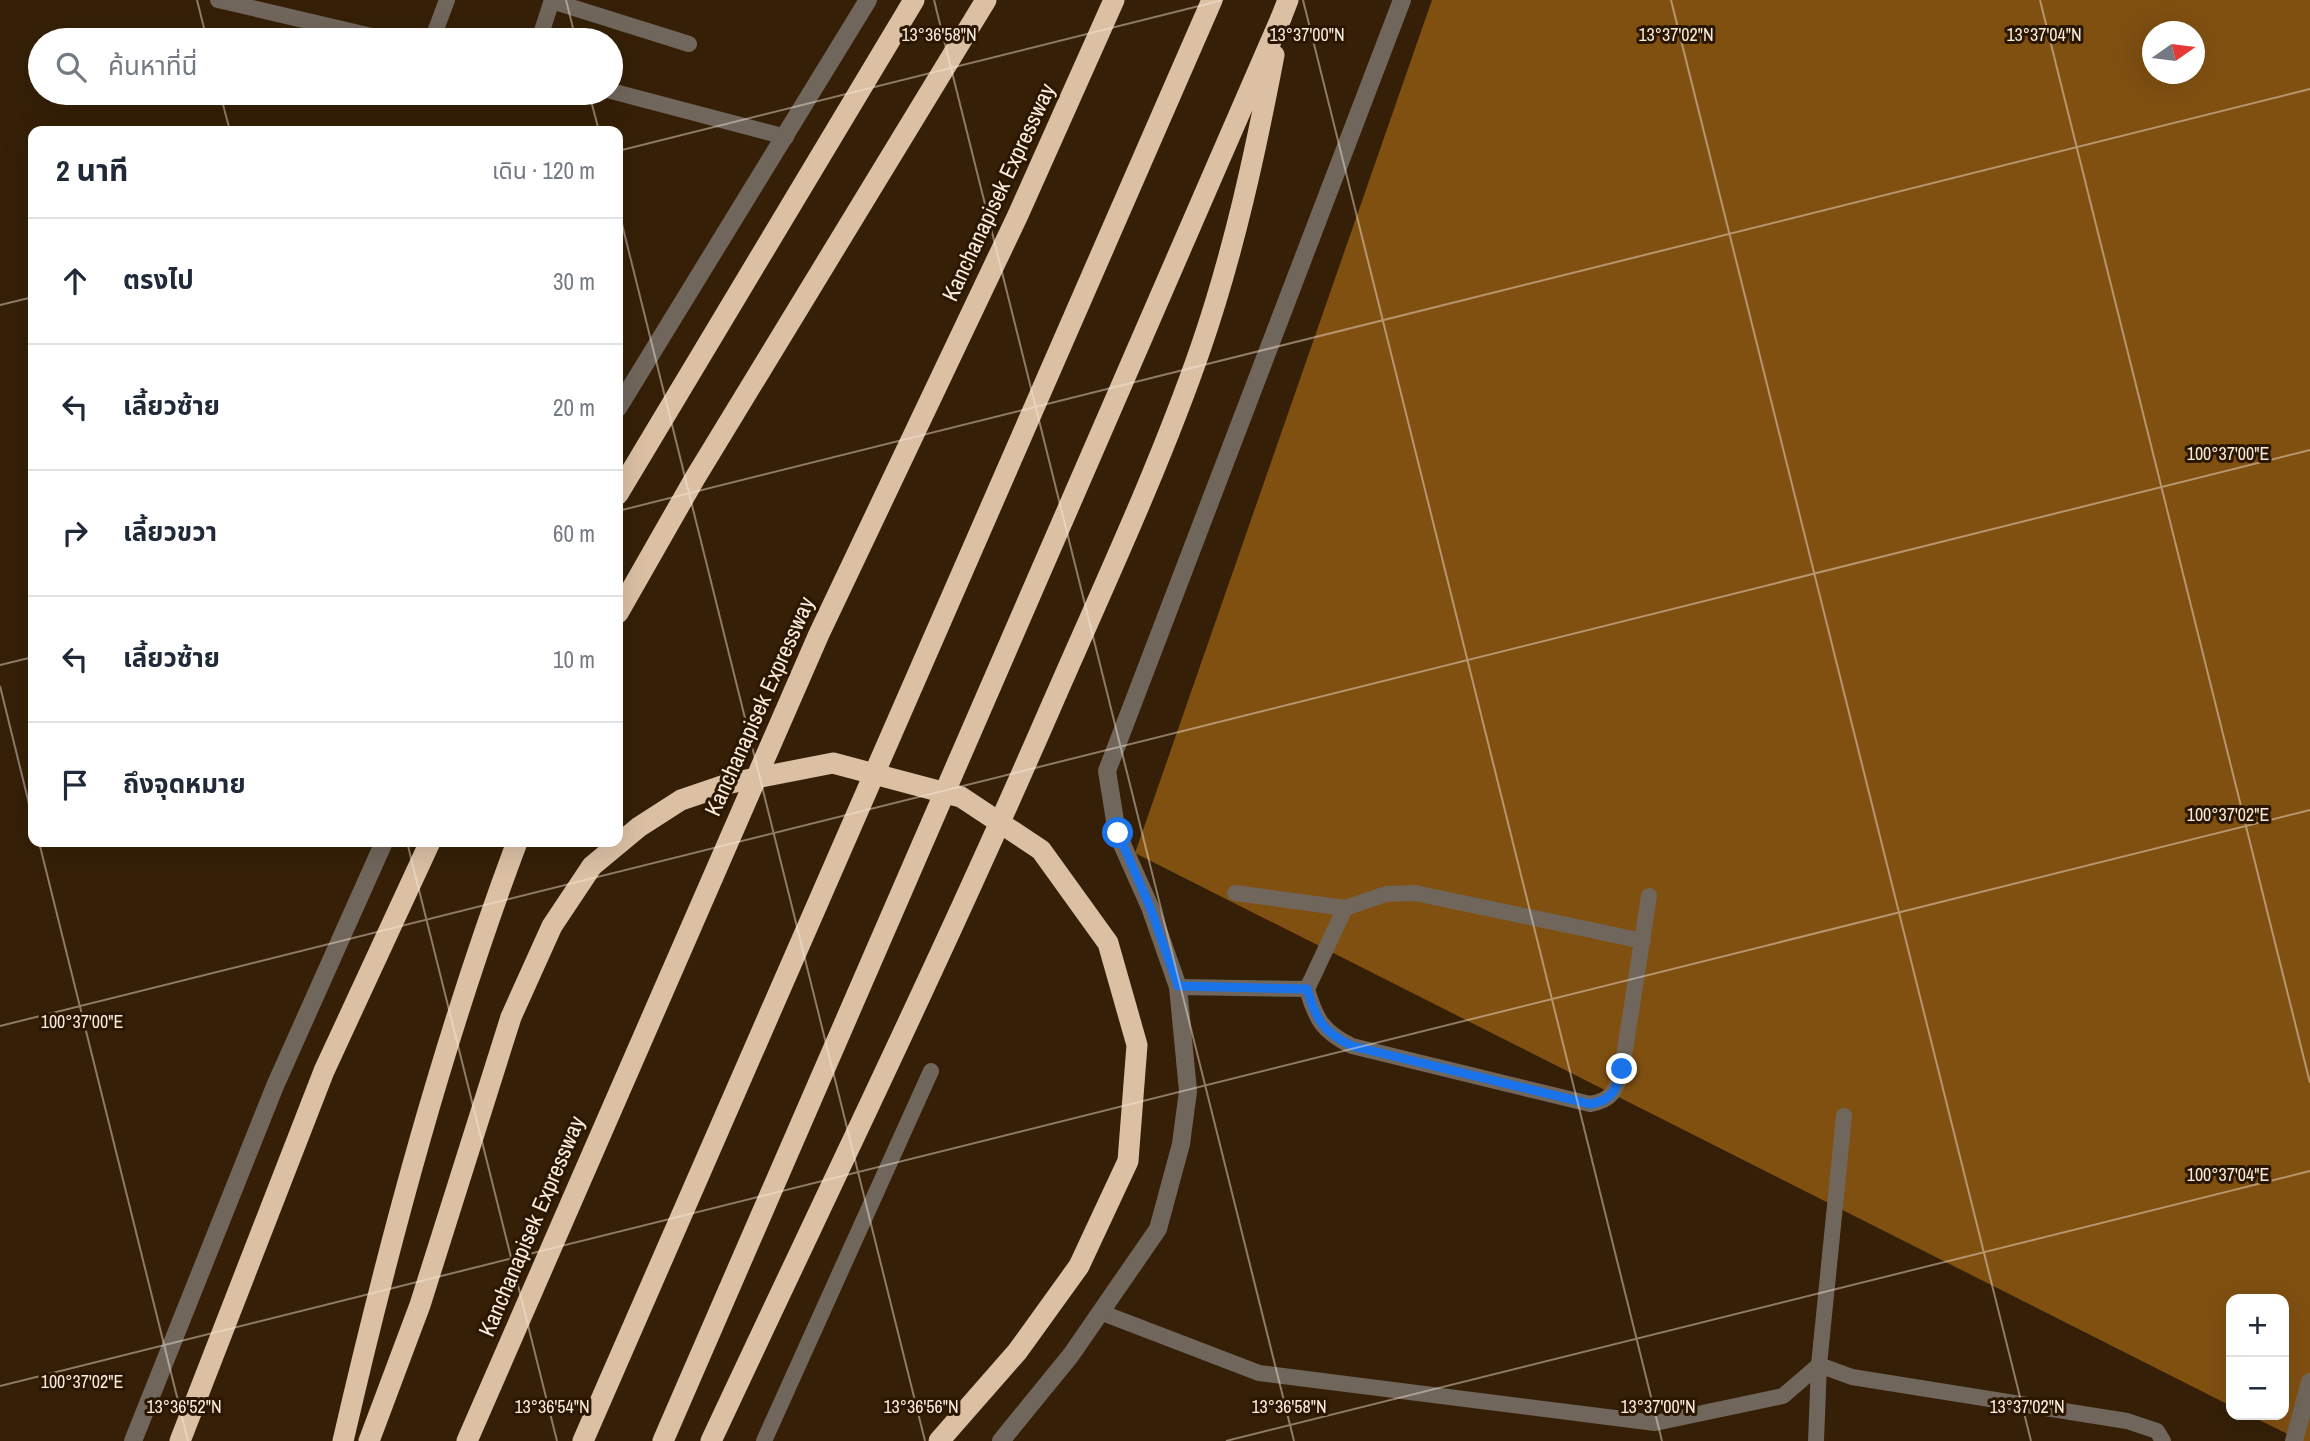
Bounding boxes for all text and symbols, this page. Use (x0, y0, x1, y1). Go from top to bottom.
north arrow (2142, 21, 2205, 84)
text: 13°36'58"N (901, 22, 977, 47)
text: 13°37'00"N (1269, 22, 1345, 47)
text: 13°37'02"N (1638, 22, 1714, 47)
text: 13°37'04"N (2006, 22, 2082, 47)
search box (28, 28, 623, 105)
icon: search (52, 48, 90, 86)
text: ค้นหาที่นี่ (108, 48, 198, 83)
street label: Kanchanapisek Expressway (934, 78, 1062, 306)
text: 2 นาที (56, 150, 128, 190)
text: เดิน · 120 m (492, 155, 595, 186)
icon: ahead (56, 262, 94, 300)
text: ตรงไป (123, 262, 194, 297)
text: 30 m (553, 266, 595, 297)
icon: left (56, 388, 94, 426)
text: เลี้ยวซ้าย (123, 388, 220, 423)
text: 20 m (553, 392, 595, 423)
text: 100°37'00"E (2187, 441, 2269, 466)
icon: right (56, 514, 94, 552)
text: เลี้ยวขวา (123, 514, 217, 549)
text: 60 m (553, 518, 595, 549)
street label: Kanchanapisek Expressway (697, 591, 822, 821)
icon: left (56, 640, 94, 678)
text: เลี้ยวซ้าย (123, 640, 220, 675)
text: 10 m (553, 644, 595, 675)
icon: arrive (56, 766, 94, 804)
text: ถึงจุดหมาย (123, 766, 246, 801)
text: 100°37'02"E (2187, 802, 2269, 827)
route start (1102, 817, 1133, 848)
text: 100°37'00"E (41, 1009, 123, 1034)
route end (1606, 1053, 1637, 1084)
street label: Kanchanapisek Expressway (470, 1110, 592, 1341)
text: 100°37'04"E (2187, 1162, 2269, 1187)
map controls (2226, 1294, 2289, 1420)
button: + (2226, 1294, 2289, 1357)
button: − (2226, 1357, 2289, 1420)
text: 100°37'02"E (41, 1369, 123, 1394)
text: 13°36'52"N (146, 1394, 222, 1419)
text: 13°36'54"N (514, 1394, 590, 1419)
text: 13°36'56"N (883, 1394, 959, 1419)
text: 13°36'58"N (1251, 1394, 1327, 1419)
text: 13°37'00"N (1620, 1394, 1696, 1419)
text: 13°37'02"N (1989, 1394, 2065, 1419)

